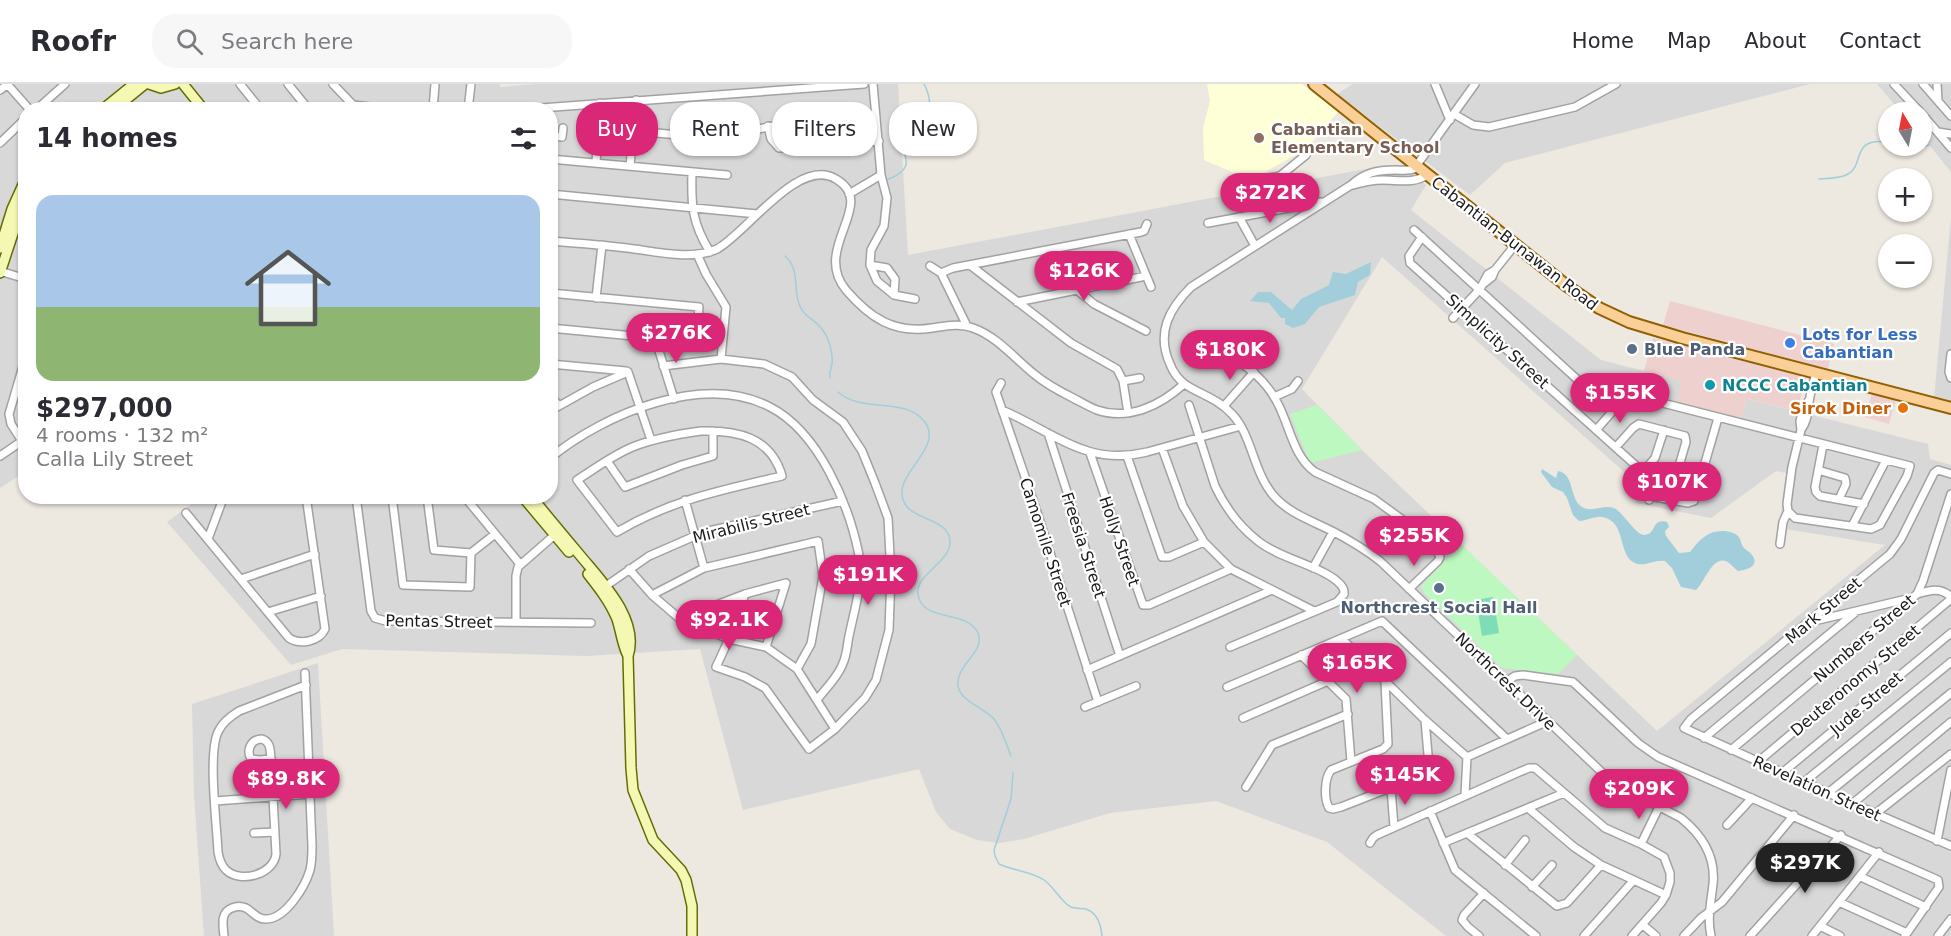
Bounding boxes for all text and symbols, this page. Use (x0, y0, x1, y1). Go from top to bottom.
search box (152, 14, 572, 68)
text: Roofr (30, 25, 116, 58)
icon: search (173, 25, 206, 58)
text: Search here (221, 29, 353, 54)
text: Home (1572, 29, 1634, 53)
text: Map (1667, 29, 1711, 53)
text: About (1744, 29, 1806, 53)
text: Contact (1839, 29, 1921, 53)
chip: Buy (576, 102, 658, 156)
chip: Rent (670, 102, 760, 156)
chip: Filters (772, 102, 877, 156)
chip: New (889, 102, 977, 156)
north arrow (1878, 102, 1932, 156)
map controls (1878, 102, 1932, 288)
place label: Cabantian Elementary School (1271, 120, 1439, 157)
icon: filters (507, 122, 540, 155)
text: 14 homes (36, 123, 178, 153)
marker: Cabantian Elementary School (1252, 131, 1266, 145)
button: + (1878, 168, 1932, 222)
street label: Cabantian-Bunawan Road (1428, 172, 1602, 314)
pin: $272K (1228, 173, 1312, 224)
text: $272K (1234, 180, 1306, 204)
icon: home (234, 234, 342, 342)
button: − (1878, 234, 1932, 288)
pin: $126K (1042, 251, 1126, 302)
text: $126K (1048, 258, 1120, 282)
street label: Simplicity Street (1442, 290, 1553, 393)
pin: $276K (634, 313, 718, 364)
text: $276K (640, 320, 712, 344)
place label: Lots for Less Cabantian (1802, 325, 1917, 362)
pin: $180K (1188, 330, 1272, 381)
marker: Lots for Less Cabantian (1783, 336, 1797, 350)
text: $180K (1194, 337, 1266, 361)
place label: Blue Panda (1644, 340, 1745, 359)
marker: Blue Panda (1625, 342, 1639, 356)
pin: $155K (1578, 373, 1662, 424)
place label: NCCC Cabantian (1722, 376, 1868, 395)
marker: NCCC Cabantian (1703, 378, 1717, 392)
text: $155K (1584, 380, 1656, 404)
text: $297,000 (36, 393, 173, 423)
place label: Sirok Diner (1790, 399, 1891, 418)
marker: Sirok Diner (1896, 401, 1910, 415)
text: 4 rooms · 132 m² (36, 423, 208, 447)
text: Calla Lily Street (36, 447, 193, 471)
pin: $107K (1630, 462, 1714, 513)
text: $107K (1636, 469, 1708, 493)
street label: Camomile Street (1016, 475, 1075, 609)
street label: Freesia Street (1057, 490, 1110, 601)
street label: Holly Street (1095, 494, 1144, 589)
street label: Mirabilis Street (691, 500, 812, 547)
pin: $255K (1372, 516, 1456, 567)
text: $255K (1378, 523, 1450, 547)
pin: $191K (826, 555, 910, 606)
text: $191K (832, 562, 904, 586)
street label: Mark Street (1782, 573, 1865, 648)
marker: Northcrest Social Hall (1432, 581, 1446, 595)
street label: Numbers Street (1810, 591, 1919, 686)
place label: Northcrest Social Hall (1341, 598, 1537, 617)
pin: $92.1K (680, 600, 778, 651)
text: $92.1K (690, 607, 768, 631)
street label: Pentas Street (385, 611, 493, 632)
street label: Deuteronomy Street (1787, 621, 1924, 740)
street label: Northcrest Drive (1452, 629, 1560, 734)
pin: $165K (1315, 643, 1399, 694)
text: $165K (1321, 650, 1393, 674)
street label: Jude Street (1826, 668, 1906, 740)
street label: Revelation Street (1750, 752, 1884, 825)
pin: $145K (1363, 755, 1447, 806)
pin: $89.8K (237, 759, 335, 810)
text: $145K (1369, 762, 1441, 786)
text: $89.8K (247, 766, 325, 790)
pin: $209K (1597, 769, 1681, 820)
text: $209K (1603, 776, 1675, 800)
pin: $297K (1763, 843, 1847, 894)
text: $297K (1769, 850, 1841, 874)

